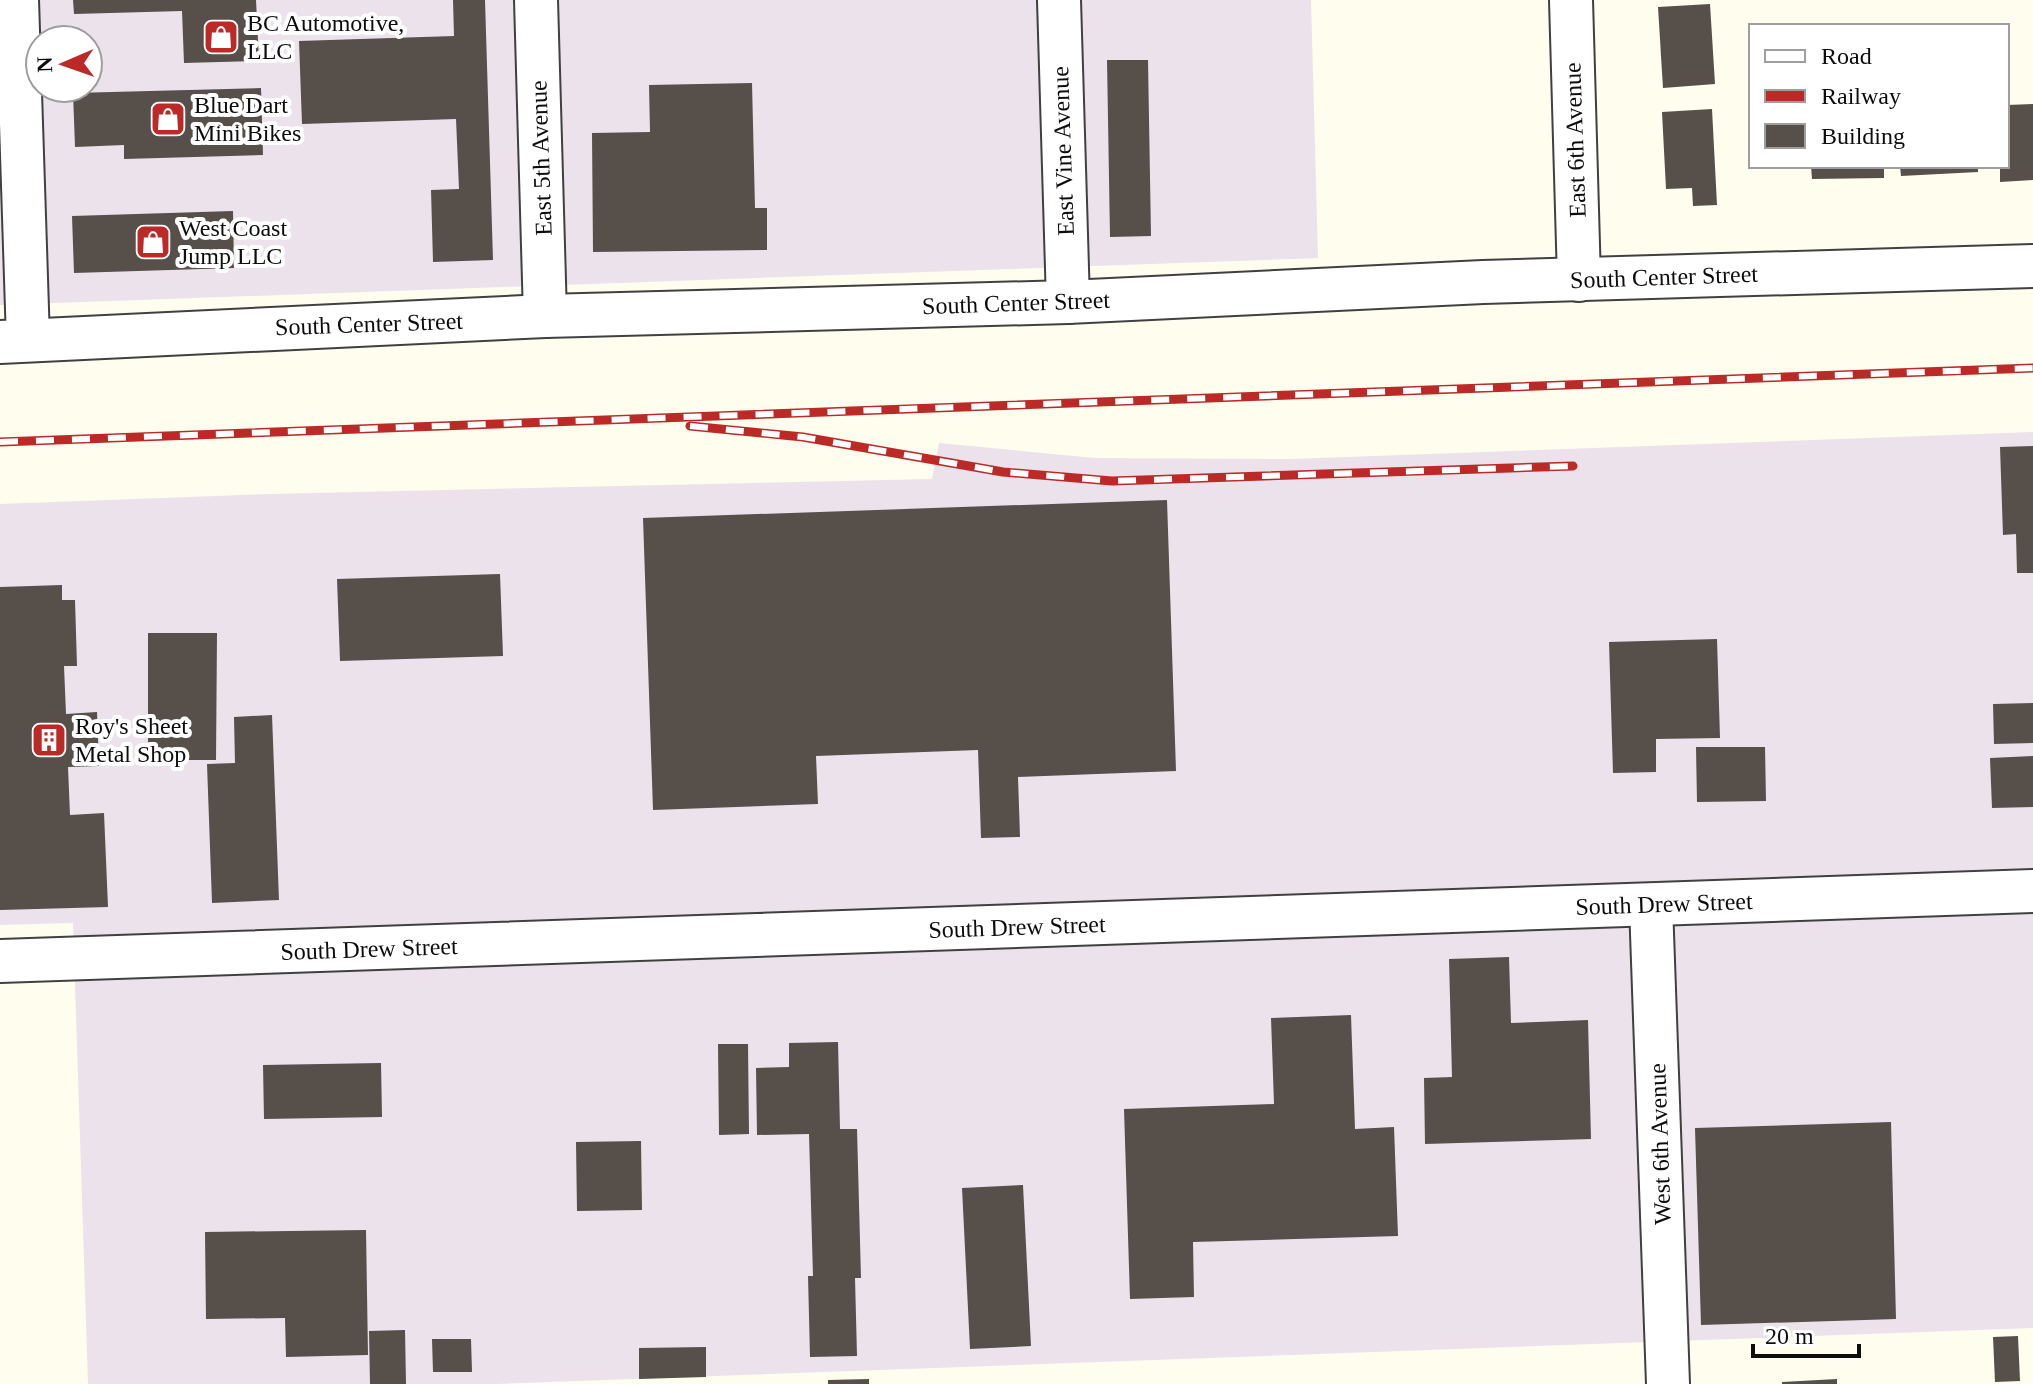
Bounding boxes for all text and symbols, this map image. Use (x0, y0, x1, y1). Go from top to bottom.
place label: BC Automotive, LLC (247, 10, 404, 64)
shop icon: BC Automotive, LLC (202, 18, 240, 56)
north arrow (24, 24, 104, 104)
legend (1749, 24, 2009, 168)
text: Road (1821, 43, 1872, 69)
text: N (32, 56, 57, 73)
street label: East 6th Avenue (1559, 62, 1591, 218)
street label: East Vine Avenue (1047, 66, 1079, 236)
street label: East 5th Avenue (525, 80, 557, 236)
text: Railway (1821, 83, 1901, 109)
place label: Blue Dart Mini Bikes (194, 92, 301, 146)
shop icon: Blue Dart Mini Bikes (149, 100, 187, 138)
text: Building (1821, 123, 1905, 149)
place label: West Coast Jump LLC (179, 215, 287, 269)
shop icon: West Coast Jump LLC (134, 223, 172, 261)
street label: South Center Street (1570, 261, 1759, 293)
street label: South Center Street (922, 287, 1111, 319)
street label: South Center Street (275, 308, 464, 340)
place label: Roy's Sheet Metal Shop (75, 713, 188, 767)
building icon: Roy's Sheet Metal Shop (30, 721, 68, 759)
street label: South Drew Street (1575, 888, 1753, 920)
street label: South Drew Street (928, 911, 1106, 943)
street label: South Drew Street (280, 933, 458, 965)
street label: West 6th Avenue (1644, 1063, 1676, 1225)
scale bar (1753, 1308, 1859, 1358)
text: 20 m (1765, 1323, 1814, 1349)

